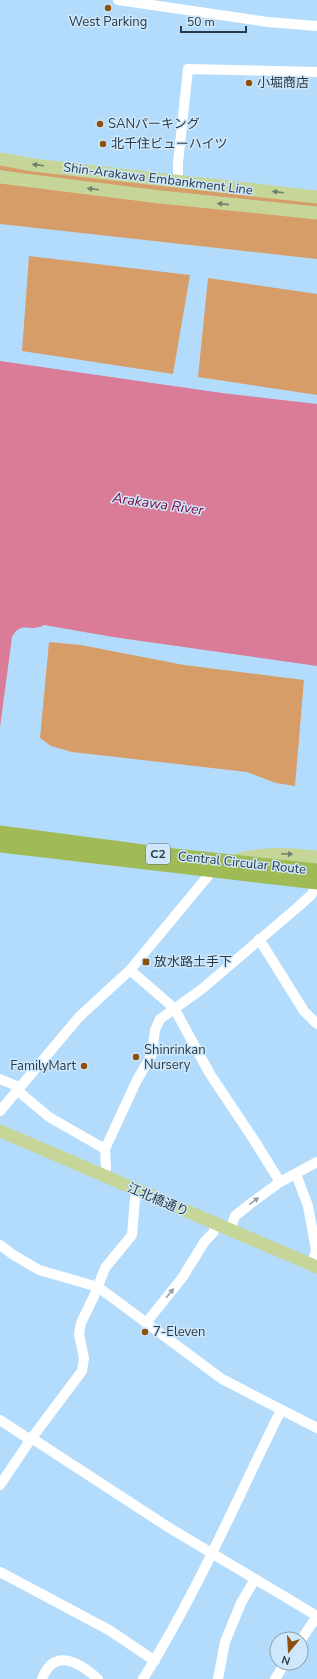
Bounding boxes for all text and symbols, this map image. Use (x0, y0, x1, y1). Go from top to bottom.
marker: West Parking (103, 3, 113, 13)
scale bar (181, 8, 246, 34)
place label: West Parking (69, 13, 147, 31)
text: 50 m (187, 14, 215, 30)
place label: 小堀商店 (257, 74, 309, 92)
marker: 小堀商店 (244, 78, 254, 88)
place label: SANパーキング (108, 115, 200, 133)
marker: SANパーキング (95, 119, 105, 129)
place label: 北千住ビューハイツ (111, 135, 227, 153)
marker: 北千住ビューハイツ (98, 139, 108, 149)
street label: Shin-Arakawa Embankment Line (62, 158, 254, 200)
one-way arrow (32, 162, 44, 168)
one-way arrow (87, 186, 99, 192)
one-way arrow (272, 189, 284, 196)
one-way arrow (216, 200, 229, 207)
water label: Arakawa River (110, 488, 206, 520)
road number: C2 (146, 844, 170, 864)
street label: Central Circular Route (177, 847, 307, 879)
one-way arrow (281, 851, 293, 858)
place label: 放水路土手下 (154, 953, 232, 971)
marker: 放水路土手下 (141, 957, 151, 967)
place label: Shinrinkan Nursery (144, 1041, 206, 1074)
marker: Shinrinkan Nursery (131, 1052, 141, 1062)
place label: FamilyMart (10, 1057, 76, 1075)
marker: FamilyMart (79, 1061, 89, 1071)
street label: 江北橋通り (125, 1179, 191, 1221)
one-way arrow (249, 1197, 259, 1205)
one-way arrow (166, 1287, 175, 1298)
place label: 7-Eleven (153, 1323, 205, 1341)
marker: 7-Eleven (140, 1327, 150, 1337)
north arrow (269, 1631, 309, 1671)
text: N (280, 1652, 292, 1668)

